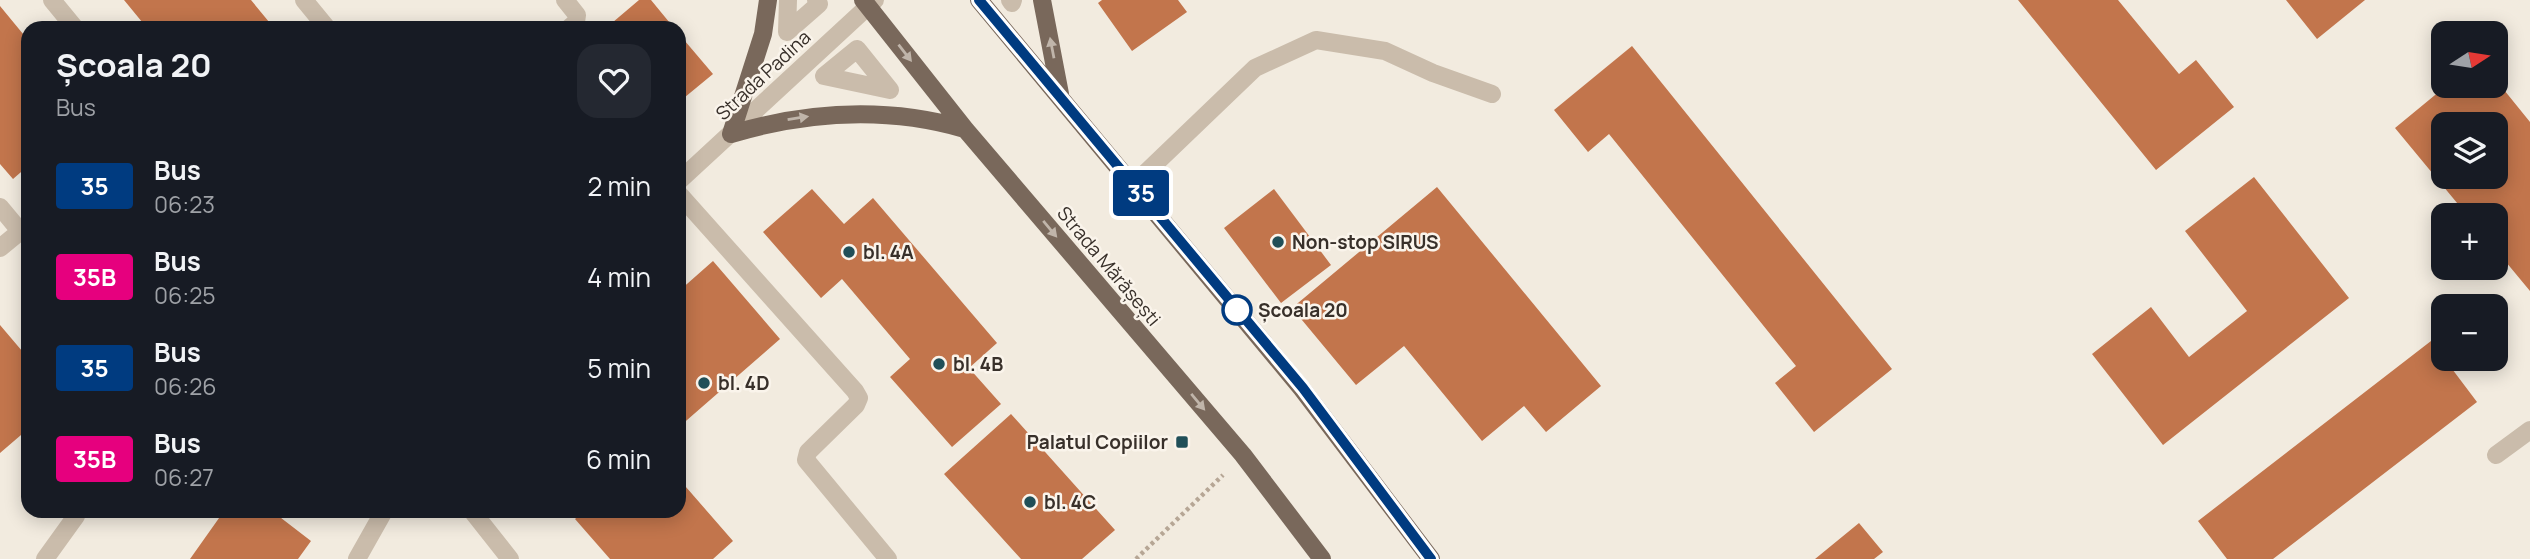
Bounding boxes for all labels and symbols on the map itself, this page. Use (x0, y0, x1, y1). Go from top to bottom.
north arrow (2431, 21, 2508, 98)
street label: Strada Padina (710, 24, 816, 126)
one-way arrow (1046, 37, 1057, 59)
one-way arrow (898, 44, 913, 62)
one-way arrow (787, 112, 809, 123)
line badge: 35 (1110, 170, 1172, 216)
street label: Strada Mărășești (1051, 201, 1167, 331)
one-way arrow (1042, 220, 1058, 238)
place label: Non-stop SIRUS (1292, 229, 1438, 255)
marker: Non-stop SIRUS (1270, 234, 1286, 250)
place label: bl. 4A (863, 239, 914, 265)
marker: bl. 4A (841, 244, 857, 260)
marker: Școala 20 (1222, 295, 1252, 325)
place label: Școala 20 (1258, 297, 1348, 323)
place label: bl. 4B (953, 351, 1003, 377)
marker: bl. 4B (931, 356, 947, 372)
place label: bl. 4D (718, 370, 769, 396)
marker: bl. 4D (696, 375, 712, 391)
one-way arrow (1190, 393, 1205, 411)
place label: Palatul Copiilor (1027, 429, 1168, 455)
marker: Palatul Copiilor (1174, 434, 1190, 450)
place label: bl. 4C (1044, 489, 1096, 515)
marker: bl. 4C (1022, 494, 1038, 510)

